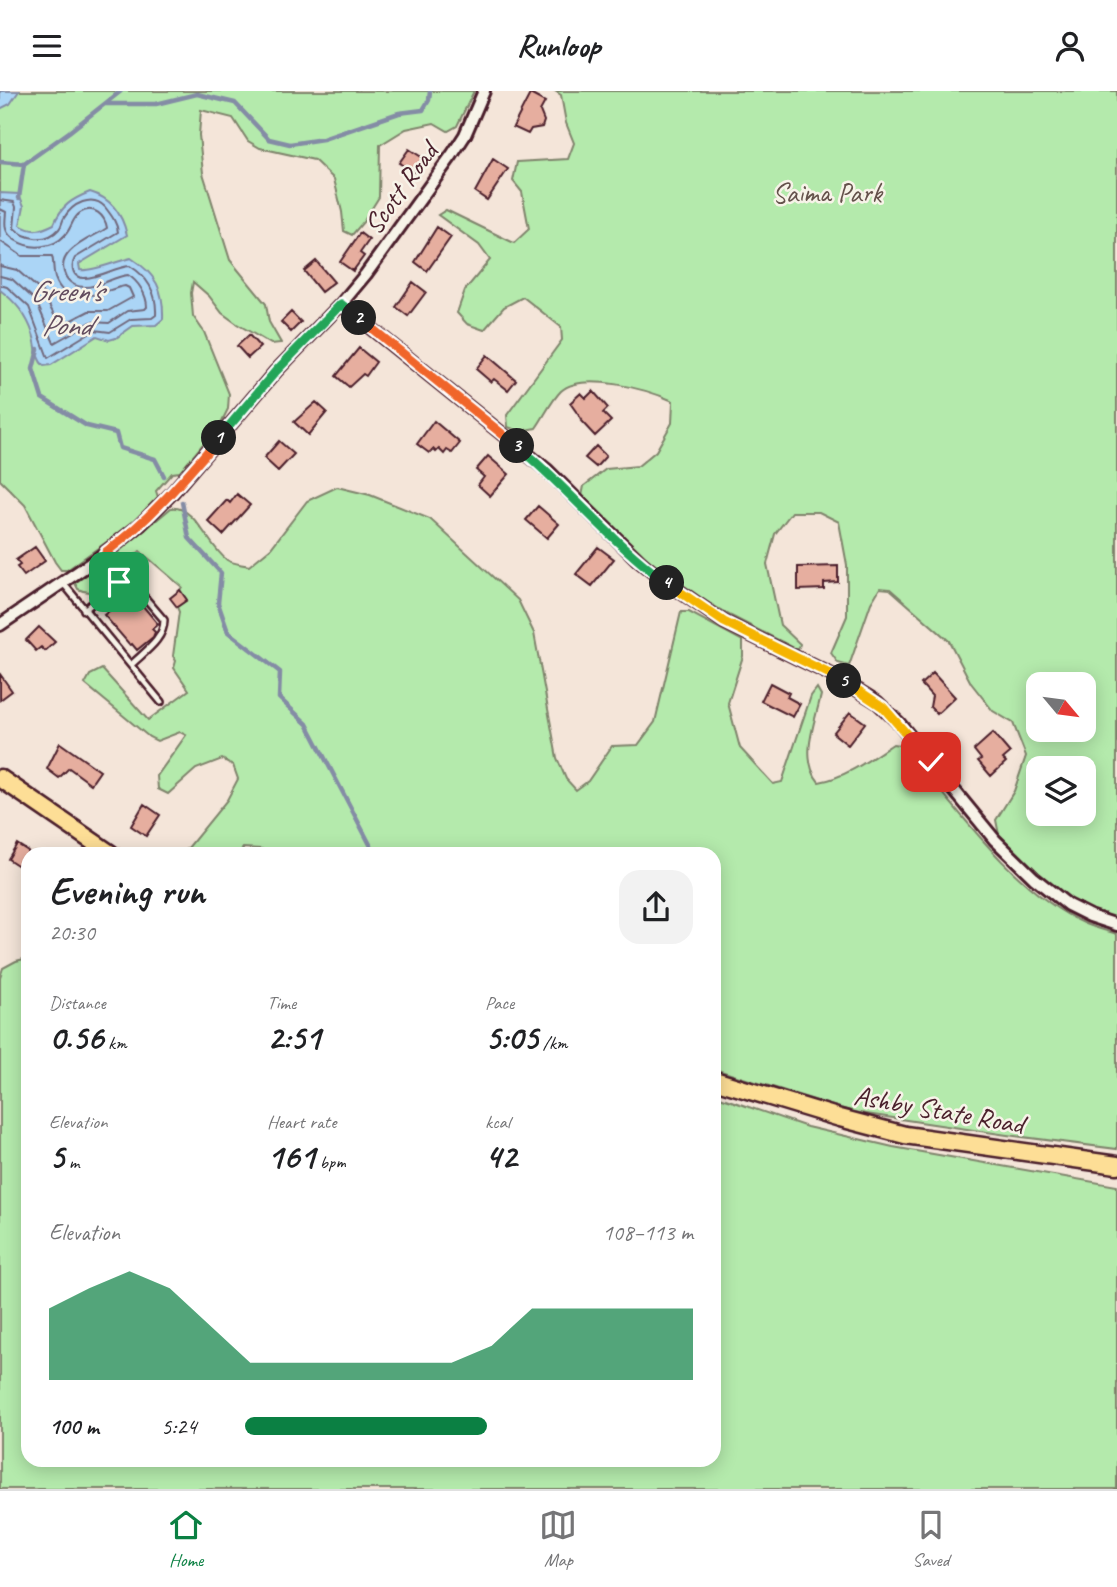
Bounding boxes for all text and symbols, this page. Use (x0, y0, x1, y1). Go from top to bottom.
text: Runloop (517, 25, 600, 66)
icon: menu (28, 27, 66, 65)
icon: person (1051, 27, 1089, 65)
street label: Scott Road (356, 133, 448, 241)
park label: Saima Park (772, 175, 883, 210)
water label: Green's Pond (30, 272, 108, 344)
pin: 2 (342, 301, 376, 335)
text: 2 (354, 305, 363, 329)
pin: 1 (202, 421, 236, 455)
text: 1 (214, 425, 223, 449)
pin: 3 (500, 429, 534, 463)
text: 3 (512, 433, 521, 457)
pin (89, 552, 149, 612)
icon: arrive (100, 563, 138, 601)
pin: 4 (650, 566, 684, 601)
text: 4 (662, 570, 671, 594)
pin: 5 (826, 663, 862, 699)
text: 5 (839, 668, 848, 692)
north arrow (1026, 672, 1096, 742)
map controls (1026, 672, 1096, 826)
pin (901, 732, 961, 792)
icon: check (912, 743, 950, 781)
button: layers (1026, 756, 1096, 826)
text: Evening run (49, 868, 205, 915)
button: share (619, 870, 693, 944)
text: 20:30 (49, 918, 95, 947)
text: Distance (49, 991, 106, 1015)
text: Time (267, 991, 296, 1015)
text: Pace (485, 991, 514, 1015)
text: 0.56 (49, 1015, 103, 1060)
text: 2:51 (267, 1015, 321, 1060)
text: 5:05 (485, 1015, 538, 1060)
text: km (103, 1031, 127, 1055)
text: /km (538, 1031, 568, 1055)
street label: Ashby State Road (851, 1077, 1031, 1142)
text: Elevation (49, 1110, 107, 1134)
text: Heart rate (267, 1110, 336, 1134)
text: kcal (485, 1110, 510, 1134)
text: 5 (49, 1134, 64, 1179)
text: 161 (267, 1134, 315, 1179)
text: 42 (485, 1134, 517, 1179)
text: m (64, 1150, 79, 1174)
text: bpm (315, 1150, 346, 1174)
text: Elevation (49, 1218, 120, 1247)
text: 108–113 m (602, 1218, 693, 1247)
text: 100 m (49, 1412, 99, 1441)
text: 5:24 (161, 1412, 197, 1441)
tab: Home (167, 1506, 205, 1572)
tab: Map (539, 1506, 577, 1572)
tab: Saved (912, 1506, 950, 1572)

